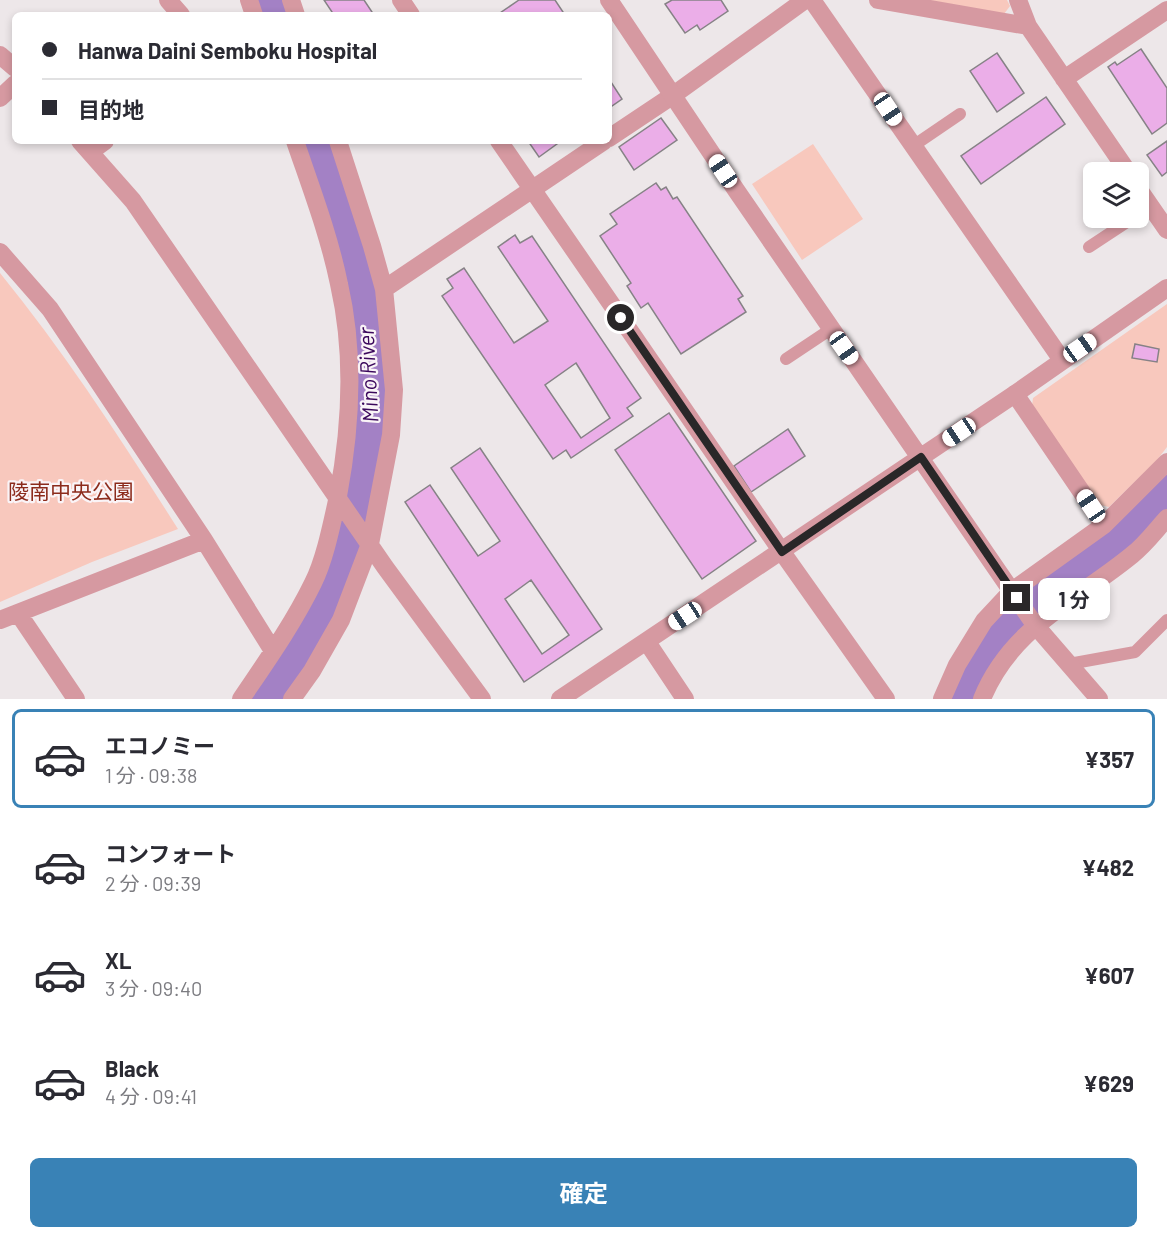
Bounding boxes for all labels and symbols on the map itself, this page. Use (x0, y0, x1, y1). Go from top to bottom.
car (870, 89, 906, 129)
car (705, 151, 741, 191)
route start (607, 304, 634, 331)
water label: Mino River (351, 326, 382, 423)
car (826, 328, 862, 368)
car (1060, 330, 1100, 366)
car (939, 414, 979, 450)
park label: 陵南中央公園 (8, 478, 134, 503)
car (1073, 486, 1109, 526)
callout: 1 分 (1038, 577, 1110, 619)
route end (1003, 584, 1030, 611)
car (665, 599, 705, 633)

